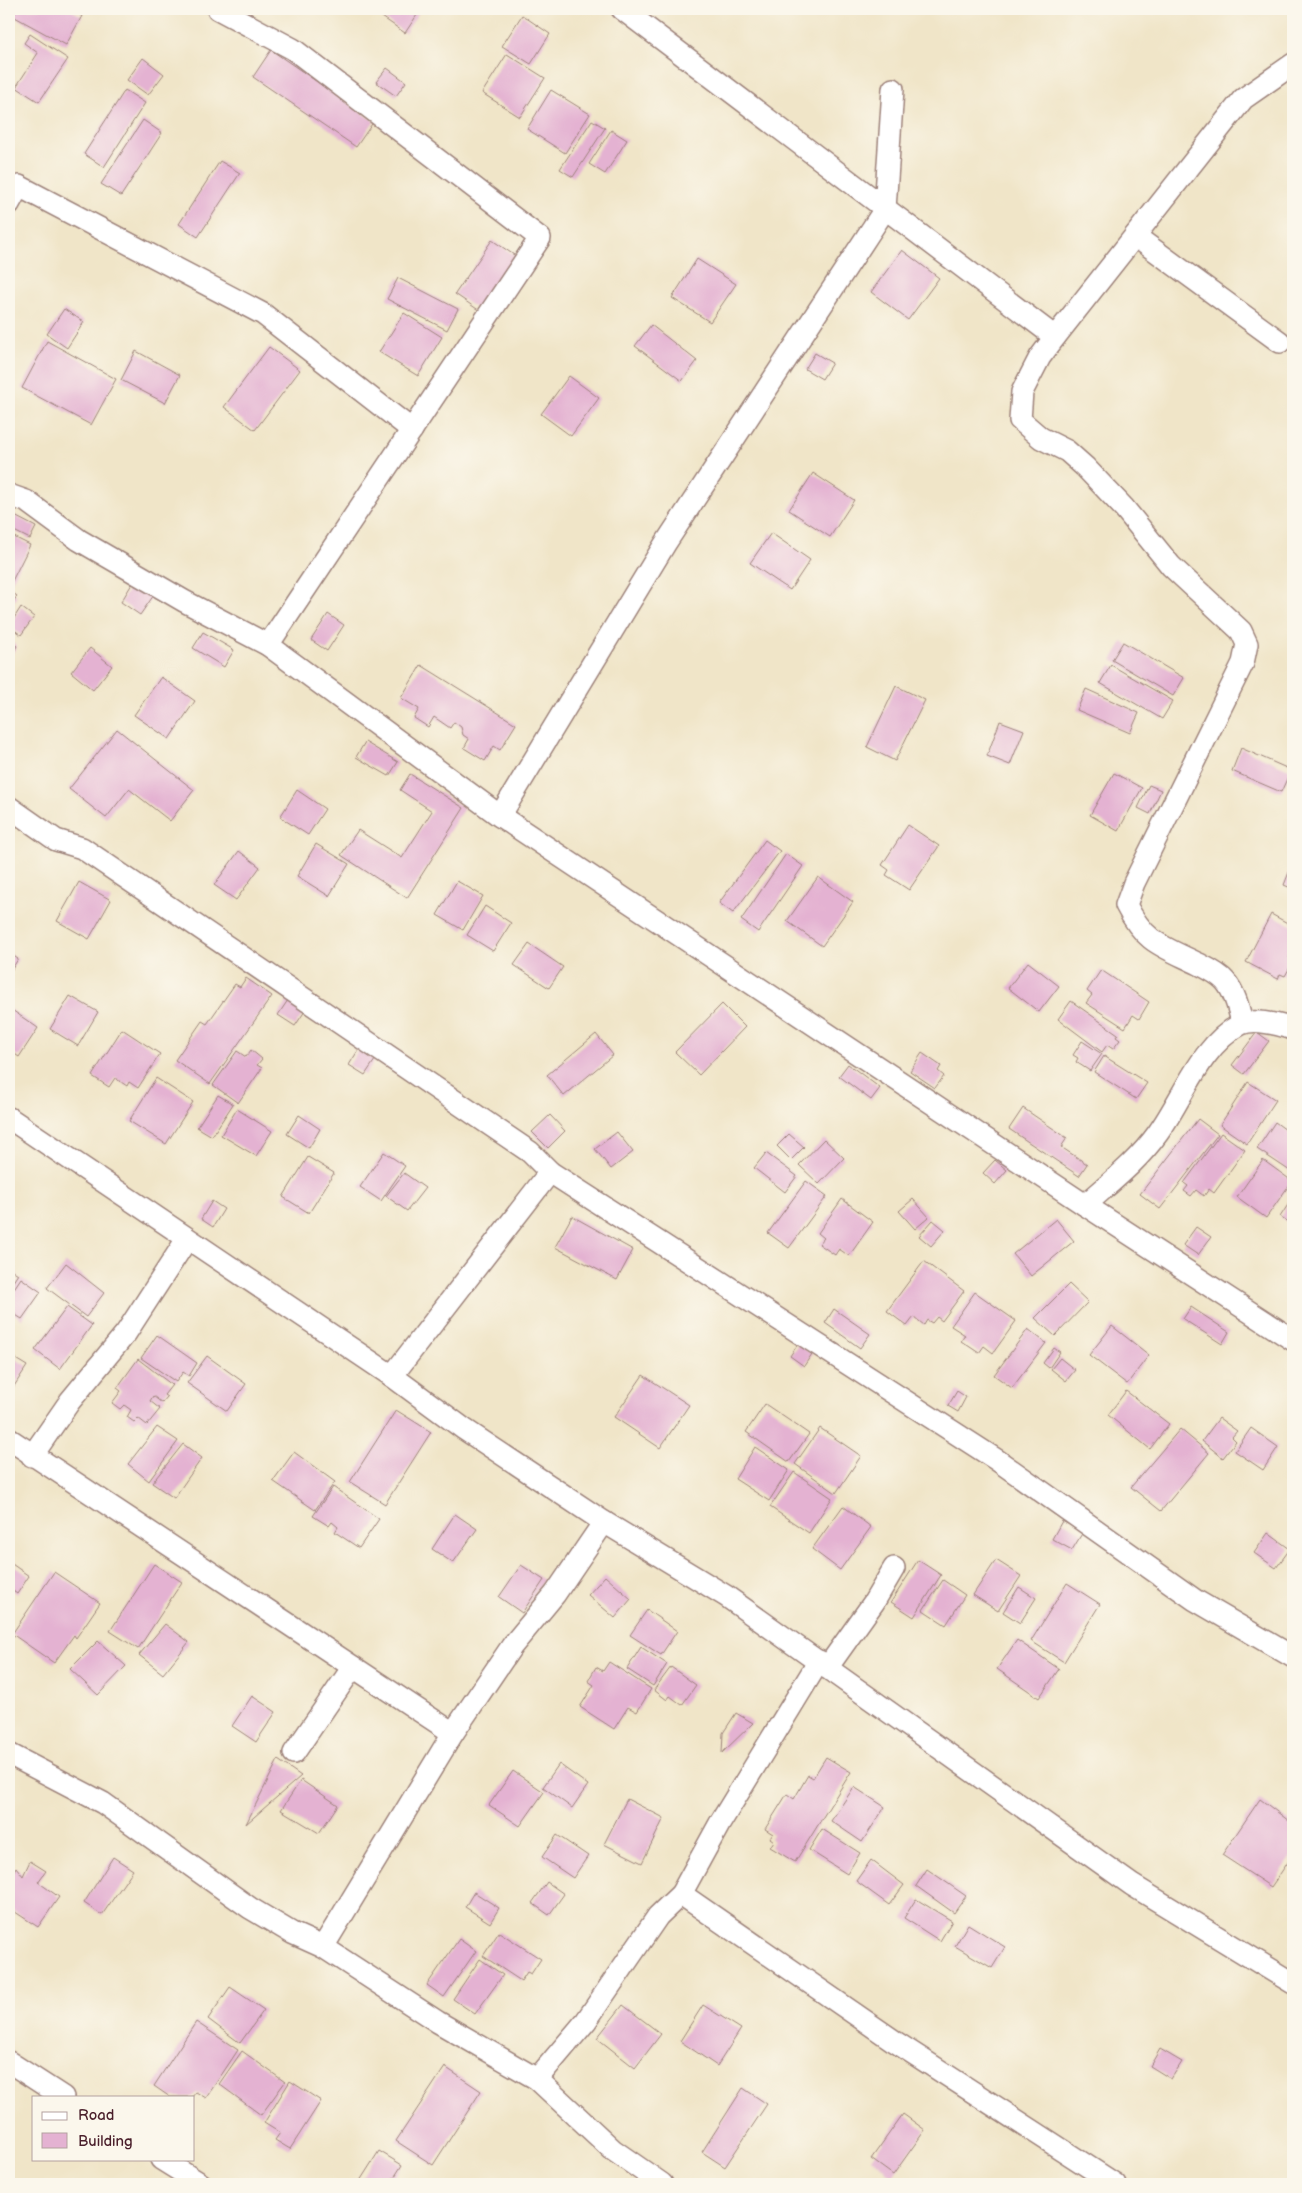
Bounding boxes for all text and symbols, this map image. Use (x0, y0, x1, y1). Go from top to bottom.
legend (32, 2096, 195, 2160)
text: Road (78, 2106, 114, 2125)
text: Building (78, 2132, 133, 2151)

